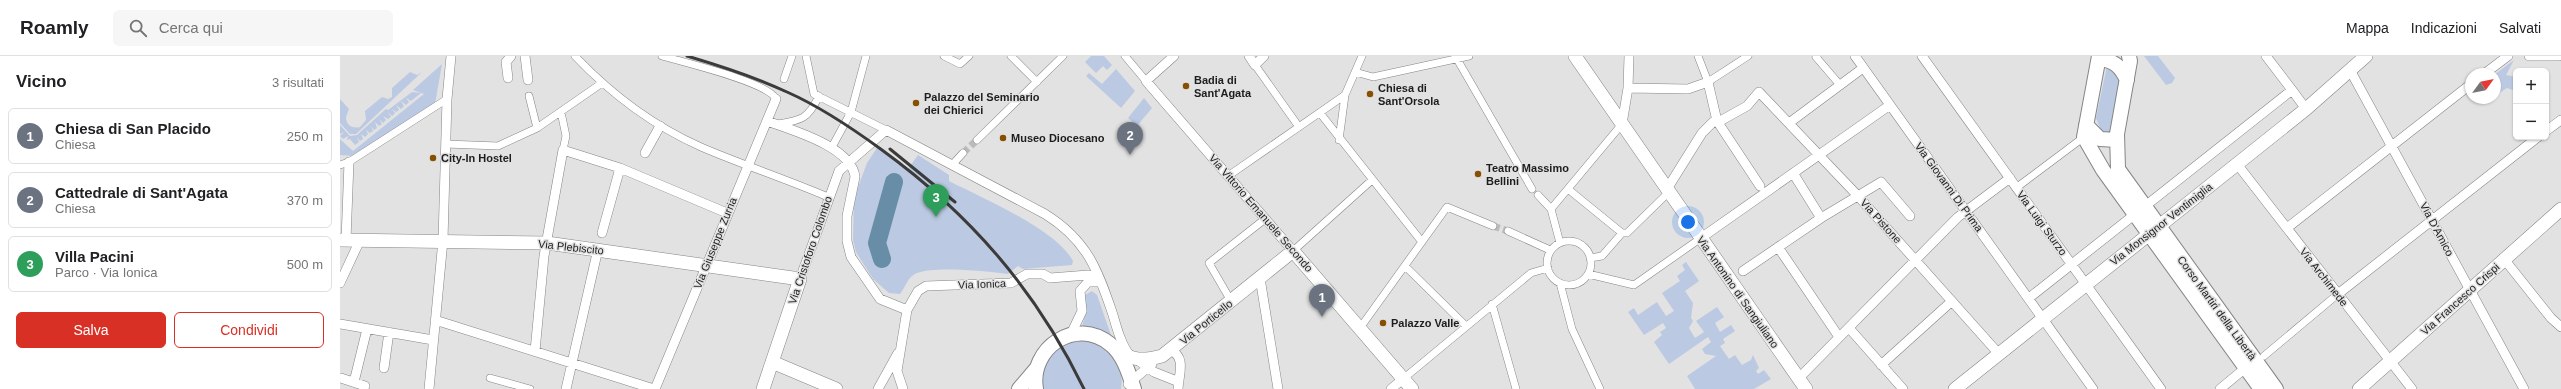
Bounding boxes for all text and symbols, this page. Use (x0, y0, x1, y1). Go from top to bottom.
search box (113, 10, 393, 46)
text: Roamly (20, 17, 89, 38)
icon: search (127, 17, 149, 39)
text: Cerca qui (159, 19, 223, 36)
text: Mappa (2346, 20, 2389, 36)
text: Indicazioni (2411, 20, 2477, 36)
text: Salvati (2499, 20, 2541, 36)
north arrow (2465, 68, 2501, 104)
map controls (2513, 68, 2549, 140)
button: + (2513, 68, 2549, 104)
text: Vicino (16, 72, 67, 91)
place label: Badia di Sant'Agata (1194, 74, 1252, 99)
text: 3 risultati (272, 75, 324, 90)
marker: Badia di Sant'Agata (1181, 81, 1191, 91)
place label: Chiesa di Sant'Orsola (1378, 82, 1440, 107)
marker: Chiesa di Sant'Orsola (1365, 89, 1375, 99)
place label: Palazzo del Seminario dei Chierici (924, 91, 1040, 116)
marker: Palazzo del Seminario dei Chierici (911, 98, 921, 108)
button: − (2513, 104, 2549, 140)
text: Chiesa di San Placido (55, 120, 211, 137)
pin: 2 (1117, 122, 1143, 155)
text: 1 (26, 129, 34, 144)
text: 250 m (287, 129, 323, 144)
place label: Museo Diocesano (1011, 132, 1105, 144)
marker: Museo Diocesano (998, 133, 1008, 143)
text: Chiesa (55, 137, 95, 152)
street label: Via Giovanni Di Prima (1913, 140, 1986, 235)
place label: City-In Hostel (441, 152, 512, 164)
street label: Via Vittorio Emanuele Secondo (1207, 152, 1315, 274)
marker: City-In Hostel (428, 153, 438, 163)
place label: Teatro Massimo Bellini (1486, 162, 1569, 187)
marker: Teatro Massimo Bellini (1473, 169, 1483, 179)
street label: Via Monsignor Ventimiglia (2108, 180, 2215, 268)
text: Cattedrale di Sant'Agata (55, 184, 228, 201)
pin: 3 (923, 184, 949, 217)
street label: Via Luigi Sturzo (2015, 188, 2069, 258)
text: 2 (26, 193, 34, 208)
text: 370 m (287, 193, 323, 208)
street label: Via Cristoforo Colombo (786, 194, 834, 306)
street label: Via Giuseppe Zurria (691, 195, 739, 291)
street label: Via Pistone (1858, 196, 1904, 246)
street label: Via D'Amico (2418, 200, 2456, 258)
text: Chiesa (55, 201, 95, 216)
your location (1678, 212, 1698, 232)
street label: Via Antonino di Sangiuliano (1695, 234, 1781, 350)
street label: Via Plebiscito (538, 238, 604, 256)
street label: Via Archimede (2297, 245, 2351, 309)
text: Villa Pacini (55, 248, 134, 265)
street label: Corso Martiri della Libertà (2175, 254, 2259, 363)
text: 3 (26, 257, 34, 272)
text: 500 m (287, 257, 323, 272)
street label: Via Francesco Crispi (2418, 261, 2502, 337)
text: Parco · Via Ionica (55, 265, 157, 280)
street label: Via Ionica (958, 277, 1007, 291)
pin: 1 (1309, 284, 1335, 317)
street label: Via Porticello (1177, 297, 1235, 347)
button: Salva (16, 312, 166, 348)
button: Condividi (174, 312, 324, 348)
place label: Palazzo Valle (1391, 317, 1459, 329)
marker: Palazzo Valle (1378, 318, 1388, 328)

